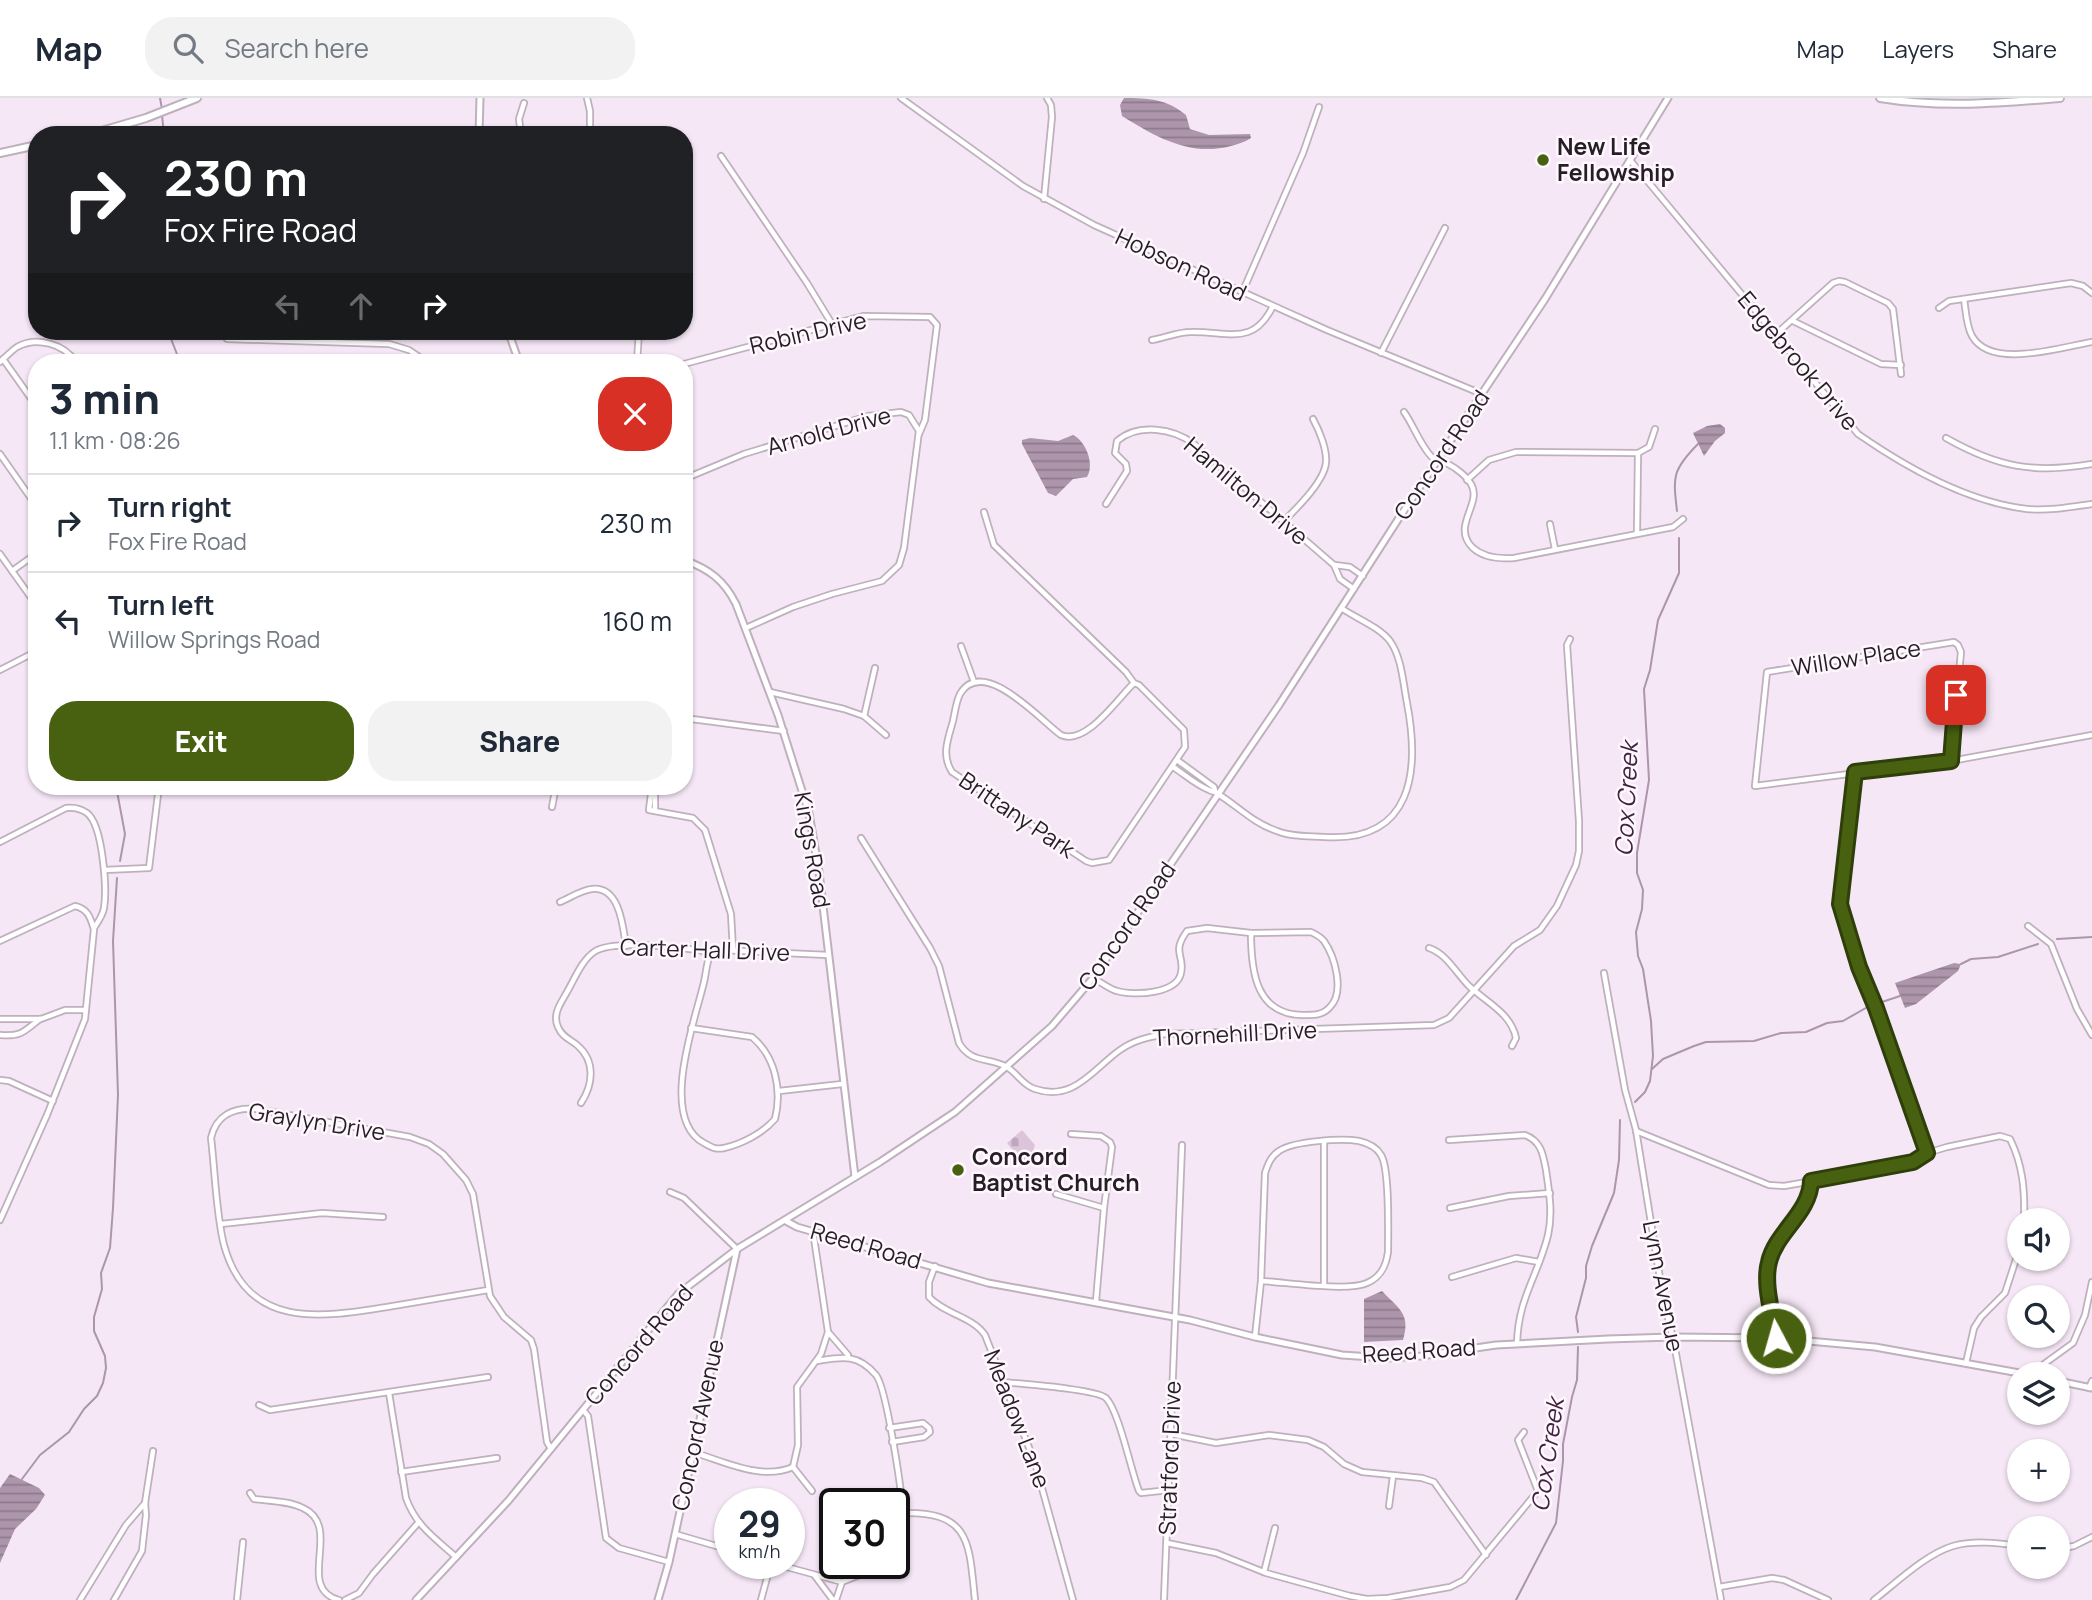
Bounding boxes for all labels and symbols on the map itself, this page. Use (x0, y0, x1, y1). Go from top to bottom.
place label: New Life Fellowship (1557, 130, 1675, 188)
marker: New Life Fellowship (1535, 152, 1551, 168)
street label: Hobson Road (1111, 220, 1252, 308)
street label: Edgebrook Drive (1731, 284, 1866, 437)
street label: Robin Drive (746, 303, 869, 361)
street label: Concord Road (1386, 383, 1496, 526)
street label: Arnold Drive (763, 398, 894, 462)
street label: Hamilton Drive (1178, 429, 1316, 552)
street label: Willow Place (1789, 631, 1923, 683)
pin (1926, 665, 1986, 725)
water label: Cox Creek (1606, 738, 1645, 857)
street label: Brittany Park (953, 764, 1082, 865)
street label: Kings Road (787, 789, 839, 910)
street label: Concord Road (1070, 855, 1182, 996)
street label: Carter Hall Drive (619, 930, 791, 968)
street label: Thornehill Drive (1152, 1013, 1318, 1053)
street label: Graylyn Drive (247, 1094, 388, 1148)
place label: Concord Baptist Church (972, 1140, 1140, 1198)
marker: Concord Baptist Church (950, 1162, 966, 1178)
street label: Reed Road (807, 1214, 926, 1276)
street label: Lynn Avenue (1636, 1217, 1692, 1354)
street label: Concord Road (577, 1277, 700, 1412)
position arrow (1739, 1301, 1813, 1375)
street label: Reed Road (1361, 1330, 1477, 1370)
street label: Concord Avenue (663, 1336, 731, 1514)
street label: Meadow Lane (977, 1345, 1059, 1492)
street label: Stratford Drive (1150, 1380, 1188, 1536)
water label: Cox Creek (1522, 1393, 1571, 1514)
speed limit sign: 30 (819, 1488, 910, 1579)

